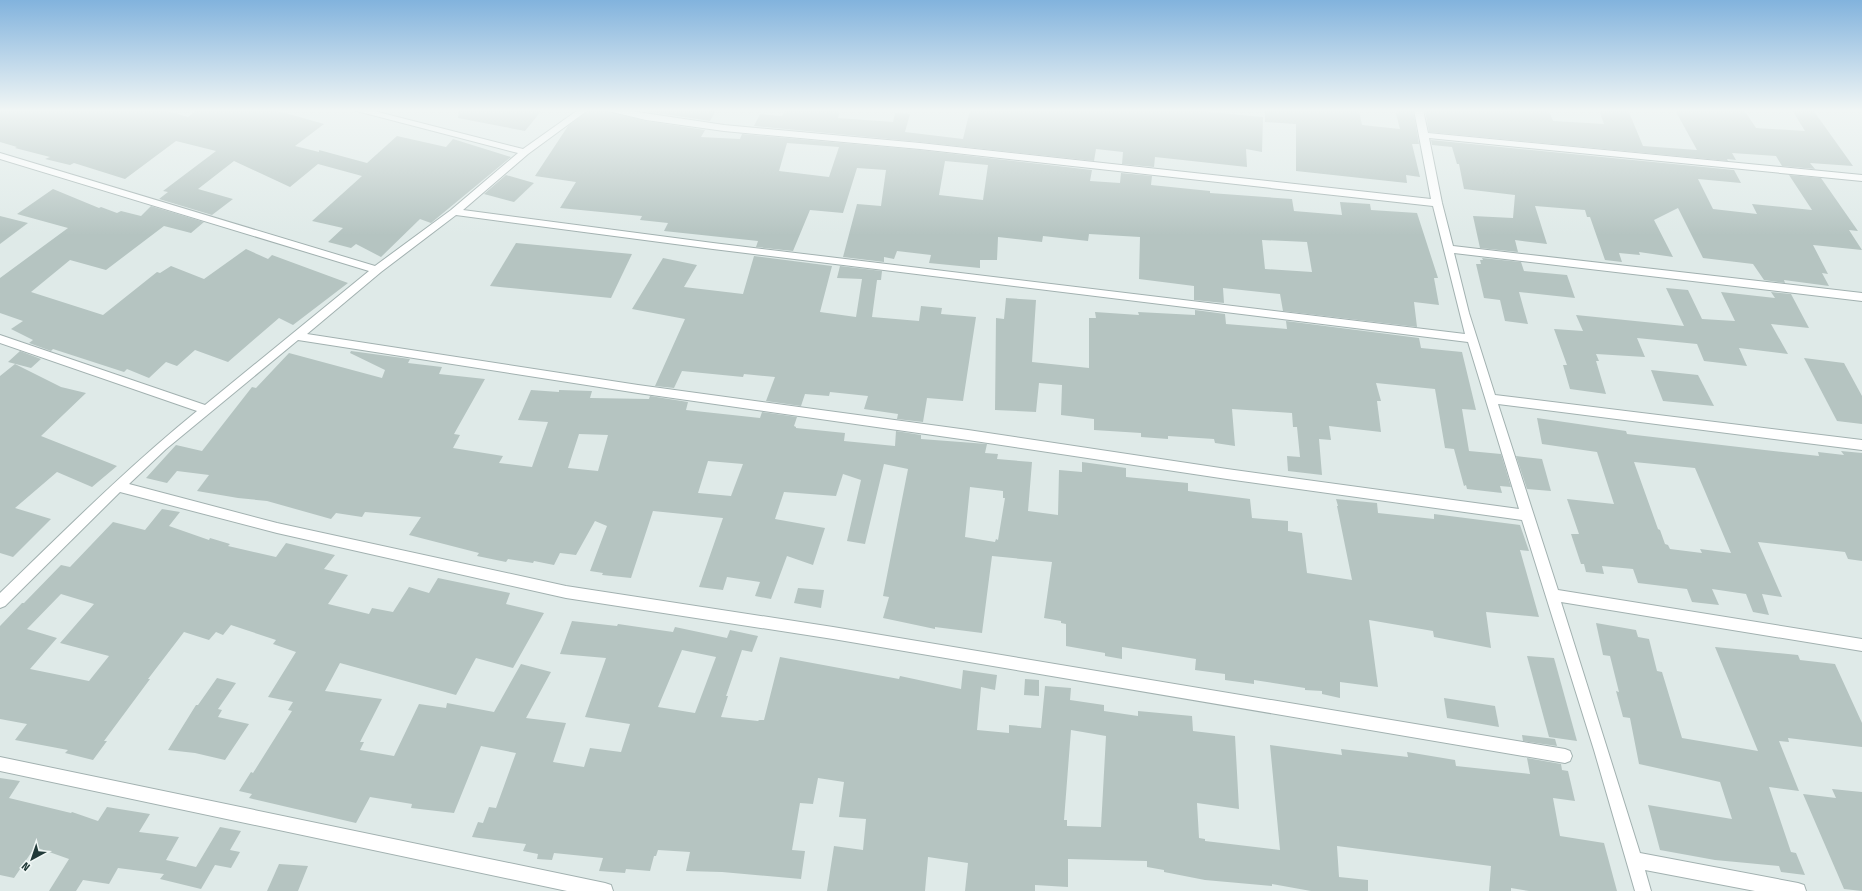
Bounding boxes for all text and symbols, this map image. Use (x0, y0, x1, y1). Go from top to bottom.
north arrow (12, 839, 52, 879)
text: N (19, 859, 33, 873)

